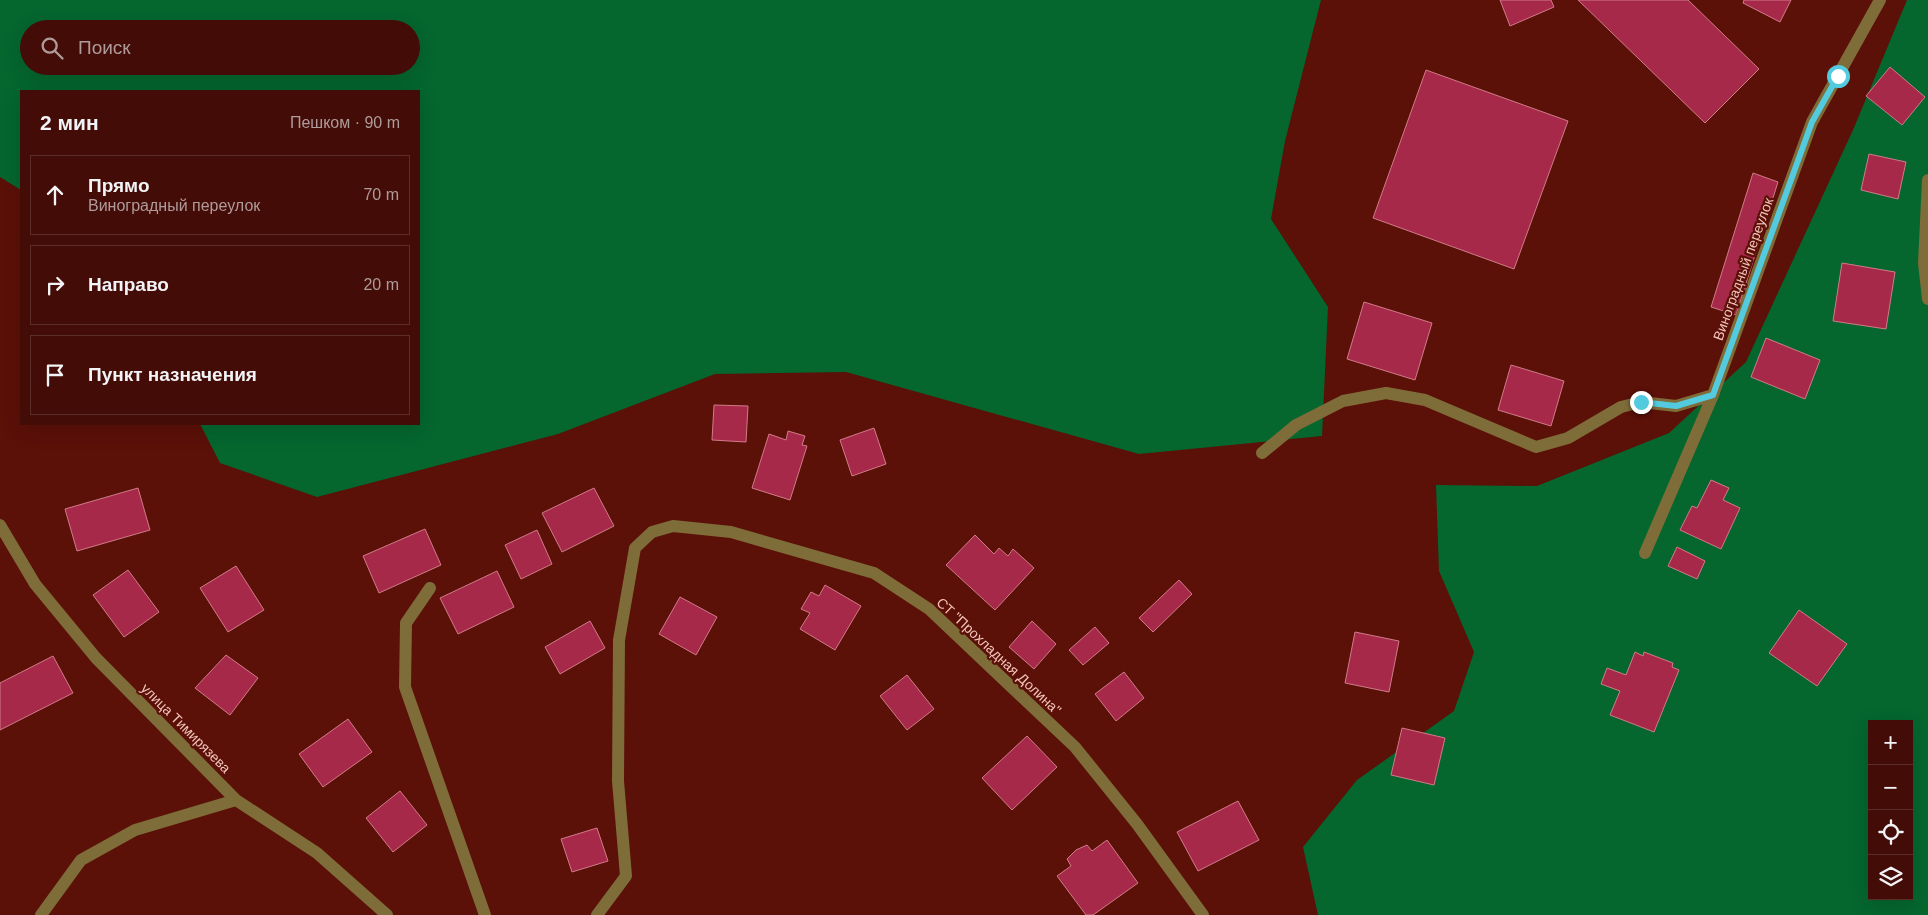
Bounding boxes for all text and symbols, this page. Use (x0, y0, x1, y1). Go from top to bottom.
search box (20, 20, 420, 75)
icon: search (38, 34, 66, 62)
text: Поиск (78, 37, 131, 58)
route start (1827, 65, 1850, 88)
text: 2 мин (40, 111, 99, 134)
text: Пешком · 90 m (290, 114, 400, 131)
text: Прямо (88, 175, 150, 196)
icon: ahead (41, 181, 69, 209)
text: 70 m (363, 186, 399, 203)
street label: Виноградный переулок (1710, 195, 1777, 343)
text: Виноградный переулок (88, 197, 260, 214)
icon: right (41, 271, 69, 299)
text: Направо (88, 274, 169, 295)
text: 20 m (363, 276, 399, 293)
icon: arrive (41, 361, 69, 389)
text: Пункт назначения (88, 364, 257, 385)
route end (1630, 391, 1653, 414)
street label: СТ "Прохладная Долина" (933, 594, 1065, 718)
street label: улица Тимирязева (138, 680, 234, 776)
map controls (1868, 720, 1913, 900)
button: + (1868, 720, 1913, 765)
button: − (1868, 765, 1913, 810)
button: locate (1868, 810, 1913, 855)
button: layers (1868, 855, 1913, 900)

